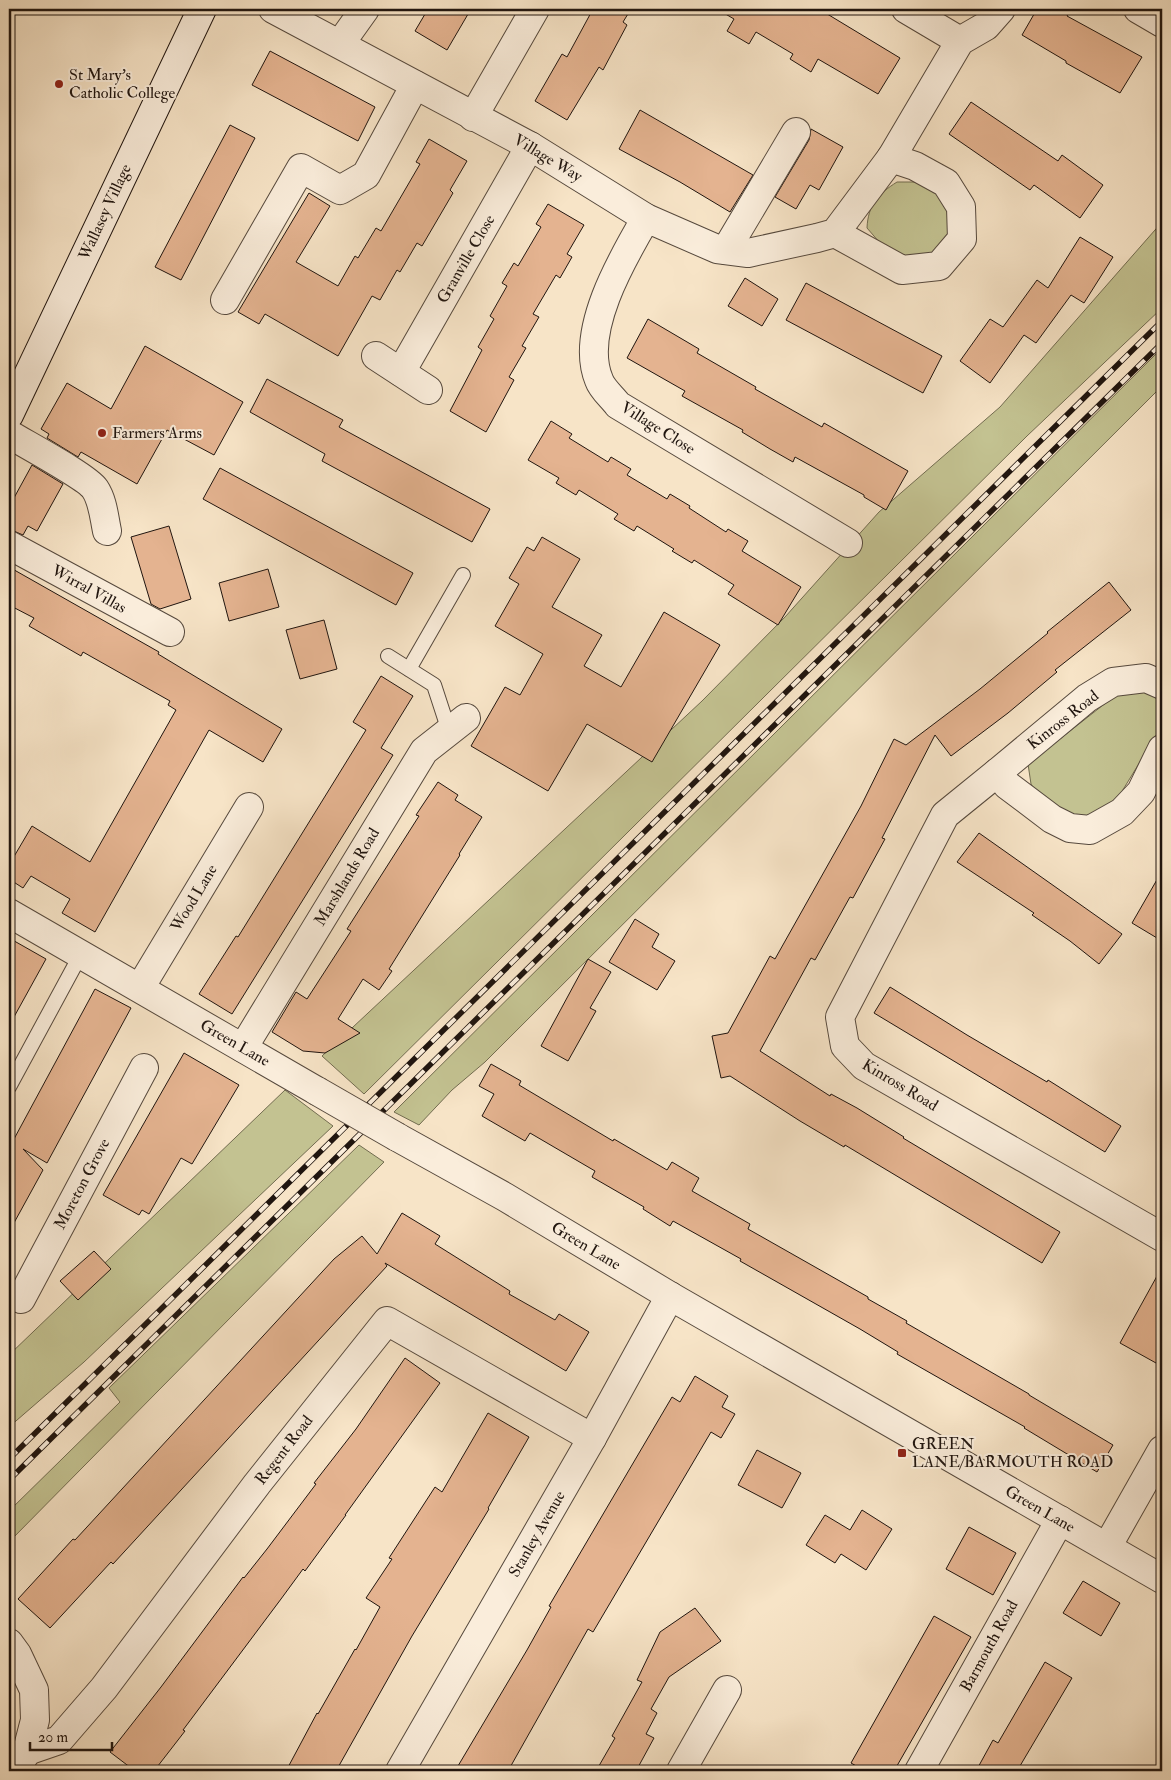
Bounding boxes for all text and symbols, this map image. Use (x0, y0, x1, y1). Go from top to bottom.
place label: St Mary's Catholic College (69, 65, 176, 103)
marker: St Mary's Catholic College (53, 78, 65, 90)
street label: Village Way (510, 130, 587, 187)
street label: Wallasey Village (74, 161, 136, 264)
street label: Granville Close (433, 211, 500, 307)
street label: Village Close (617, 397, 699, 459)
place label: Farmers Arms (112, 423, 202, 443)
marker: Farmers Arms (96, 427, 108, 439)
street label: Wirral Villas (47, 560, 130, 618)
street label: Kinross Road (1023, 686, 1103, 754)
street label: Marshlands Road (310, 824, 384, 930)
street label: Wood Lane (166, 861, 222, 936)
street label: Green Lane (196, 1015, 274, 1071)
street label: Kinross Road (858, 1055, 942, 1116)
street label: Moreton Grove (50, 1135, 115, 1233)
street label: Green Lane (548, 1217, 625, 1275)
street label: Regent Road (251, 1411, 317, 1489)
place label: GREEN LANE/BARMOUTH ROAD (912, 1434, 1113, 1472)
marker: GREEN LANE/BARMOUTH ROAD (896, 1447, 908, 1459)
street label: Green Lane (1001, 1481, 1079, 1537)
street label: Stanley Avenue (504, 1487, 570, 1581)
street label: Barmouth Road (956, 1597, 1022, 1695)
scale bar (30, 1720, 112, 1752)
text: 20 m (38, 1728, 68, 1747)

